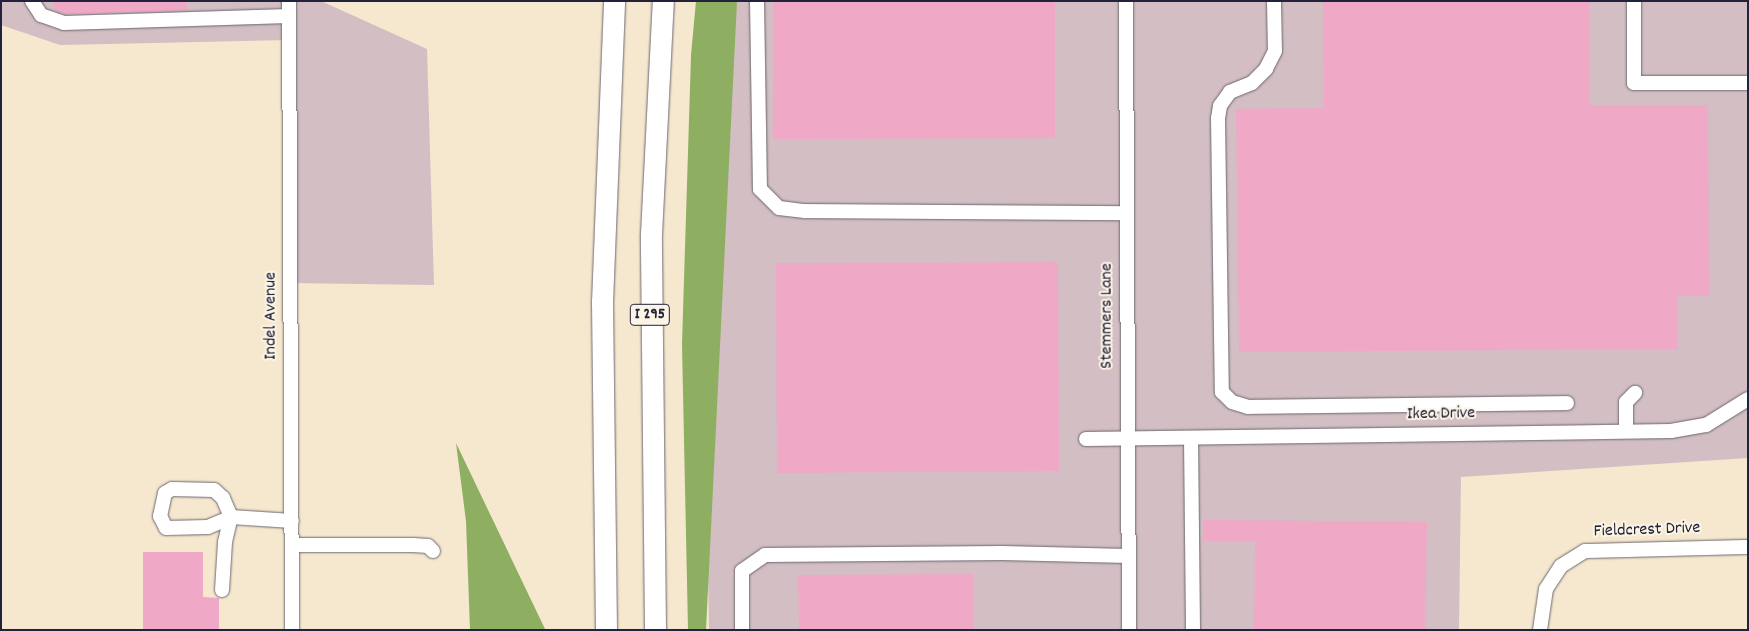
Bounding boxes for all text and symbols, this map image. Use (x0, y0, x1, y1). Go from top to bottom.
street label: Stemmers Lane (1097, 263, 1119, 369)
street label: Indel Avenue (261, 272, 283, 360)
road number: I 295 (629, 302, 671, 328)
street label: Ikea Drive (1407, 404, 1475, 426)
street label: Fieldcrest Drive (1593, 518, 1701, 544)

